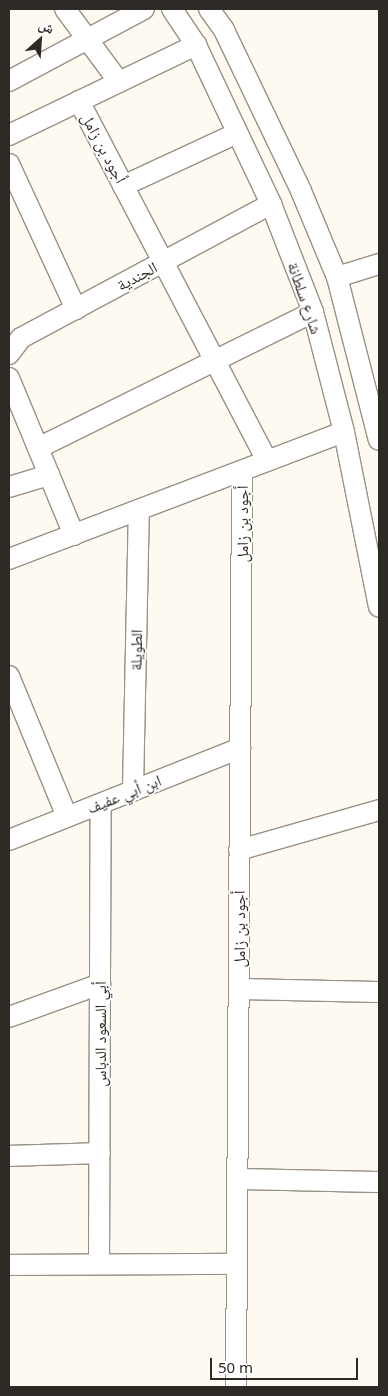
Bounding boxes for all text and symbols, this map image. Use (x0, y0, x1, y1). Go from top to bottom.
text: ش (36, 14, 58, 38)
north arrow (15, 15, 65, 65)
street label: أجود بن زامل (77, 110, 131, 186)
street label: الجندية (114, 257, 160, 295)
street label: شارع سلطانة (284, 260, 326, 336)
street label: أجود بن زامل (232, 486, 252, 562)
street label: الطويلة (126, 629, 146, 671)
street label: ابن أبي عفيف (84, 770, 164, 818)
street label: أجود بن زامل (229, 891, 249, 967)
street label: أبي السعود الدباس (90, 981, 110, 1087)
scale bar (213, 1348, 360, 1380)
text: 50 m (218, 1357, 253, 1377)

